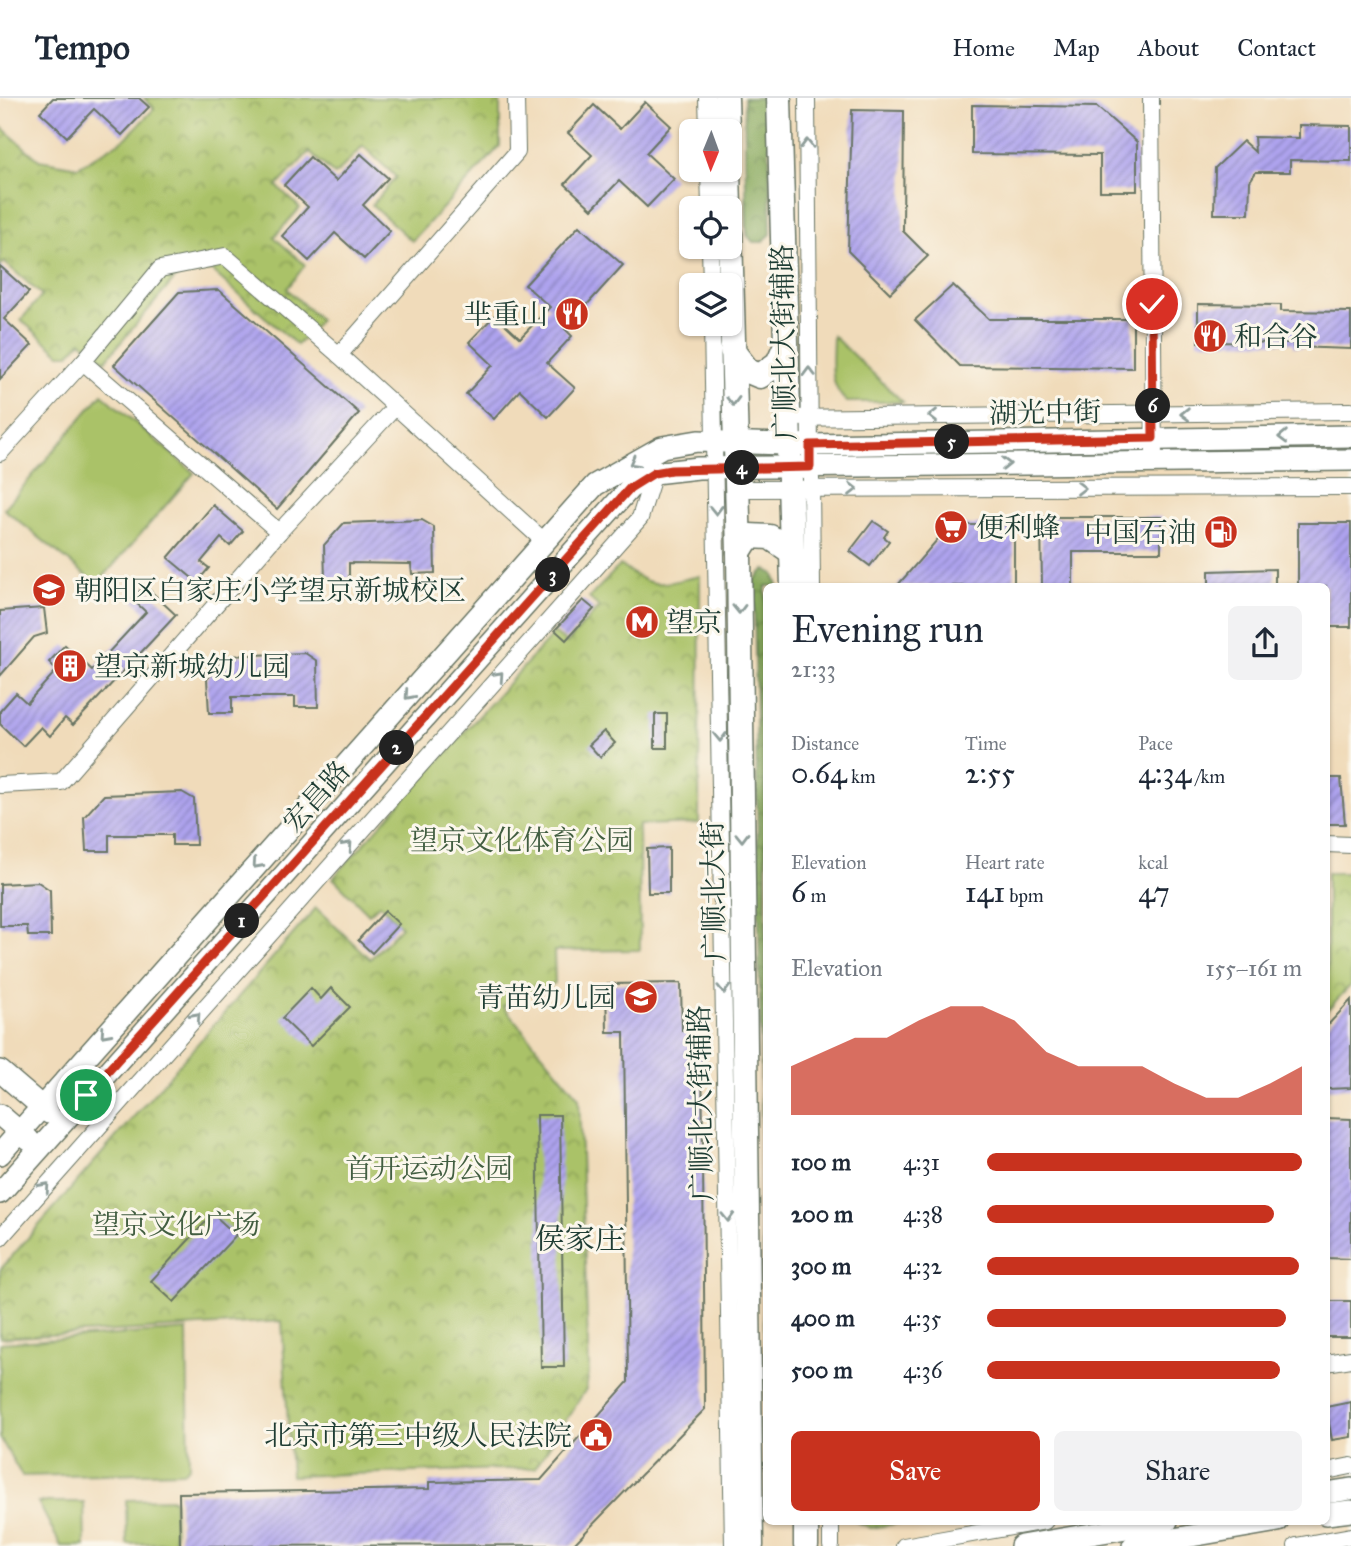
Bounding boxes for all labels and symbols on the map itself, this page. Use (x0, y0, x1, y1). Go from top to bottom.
north arrow (679, 119, 742, 182)
one-way arrow (799, 139, 815, 149)
street label: 广顺北大街辅路 (764, 244, 803, 440)
pin (1122, 274, 1182, 334)
restaurant icon: 芈重山 (553, 295, 591, 333)
place label: 芈重山 (464, 297, 548, 332)
restaurant icon: 和合谷 (1191, 317, 1229, 355)
place label: 和合谷 (1234, 319, 1318, 354)
one-way arrow (801, 366, 817, 377)
pin: 6 (1136, 388, 1170, 424)
street label: 湖光中街 (989, 394, 1101, 431)
one-way arrow (725, 396, 741, 406)
one-way arrow (1179, 406, 1190, 422)
one-way arrow (927, 409, 938, 424)
pin: 5 (934, 424, 970, 460)
one-way arrow (1277, 429, 1288, 445)
pin: 4 (724, 450, 760, 486)
one-way arrow (628, 454, 641, 467)
one-way arrow (1001, 457, 1012, 472)
one-way arrow (1076, 480, 1087, 496)
one-way arrow (849, 481, 859, 497)
one-way arrow (708, 505, 724, 516)
supermarket icon: 便利蜂 (932, 508, 970, 546)
place label: 便利蜂 (976, 510, 1060, 545)
fuel station icon: 中国石油 (1202, 513, 1240, 551)
place label: 中国石油 (1084, 515, 1196, 550)
pin: 3 (536, 558, 570, 592)
school or university icon: 朝阳区白家庄小学望京新城校区 (30, 571, 68, 609)
place label: 朝阳区白家庄小学望京新城校区 (74, 573, 466, 608)
metro station icon: 望京 (623, 603, 661, 641)
place label: 望京 (666, 605, 722, 640)
one-way arrow (731, 605, 747, 615)
building icon: 望京新城幼儿园 (51, 647, 89, 685)
place label: 望京新城幼儿园 (94, 649, 290, 684)
one-way arrow (491, 672, 503, 685)
one-way arrow (405, 687, 417, 700)
pin: 2 (380, 730, 414, 766)
one-way arrow (712, 732, 727, 743)
street label: 宏昌路 (275, 753, 357, 839)
street label: 广顺北大街 (695, 821, 732, 961)
park label: 望京文化体育公园 (410, 823, 634, 858)
one-way arrow (734, 832, 750, 843)
one-way arrow (339, 842, 352, 855)
one-way arrow (253, 856, 265, 869)
pin: 1 (224, 904, 260, 938)
school or university icon: 青苗幼儿园 (622, 978, 660, 1016)
place label: 青苗幼儿园 (476, 980, 616, 1015)
one-way arrow (716, 985, 732, 995)
street label: 广顺北大街辅路 (681, 1005, 720, 1201)
one-way arrow (188, 1012, 201, 1025)
one-way arrow (101, 1025, 113, 1038)
pin (56, 1065, 116, 1125)
park label: 首开运动公园 (345, 1151, 513, 1186)
one-way arrow (37, 1182, 49, 1195)
park label: 望京文化广场 (92, 1207, 260, 1242)
one-way arrow (720, 1212, 736, 1222)
district label: 侯家庄 (535, 1221, 625, 1257)
public building icon: 北京市第三中级人民法院 (577, 1416, 615, 1454)
place label: 北京市第三中级人民法院 (264, 1418, 572, 1453)

